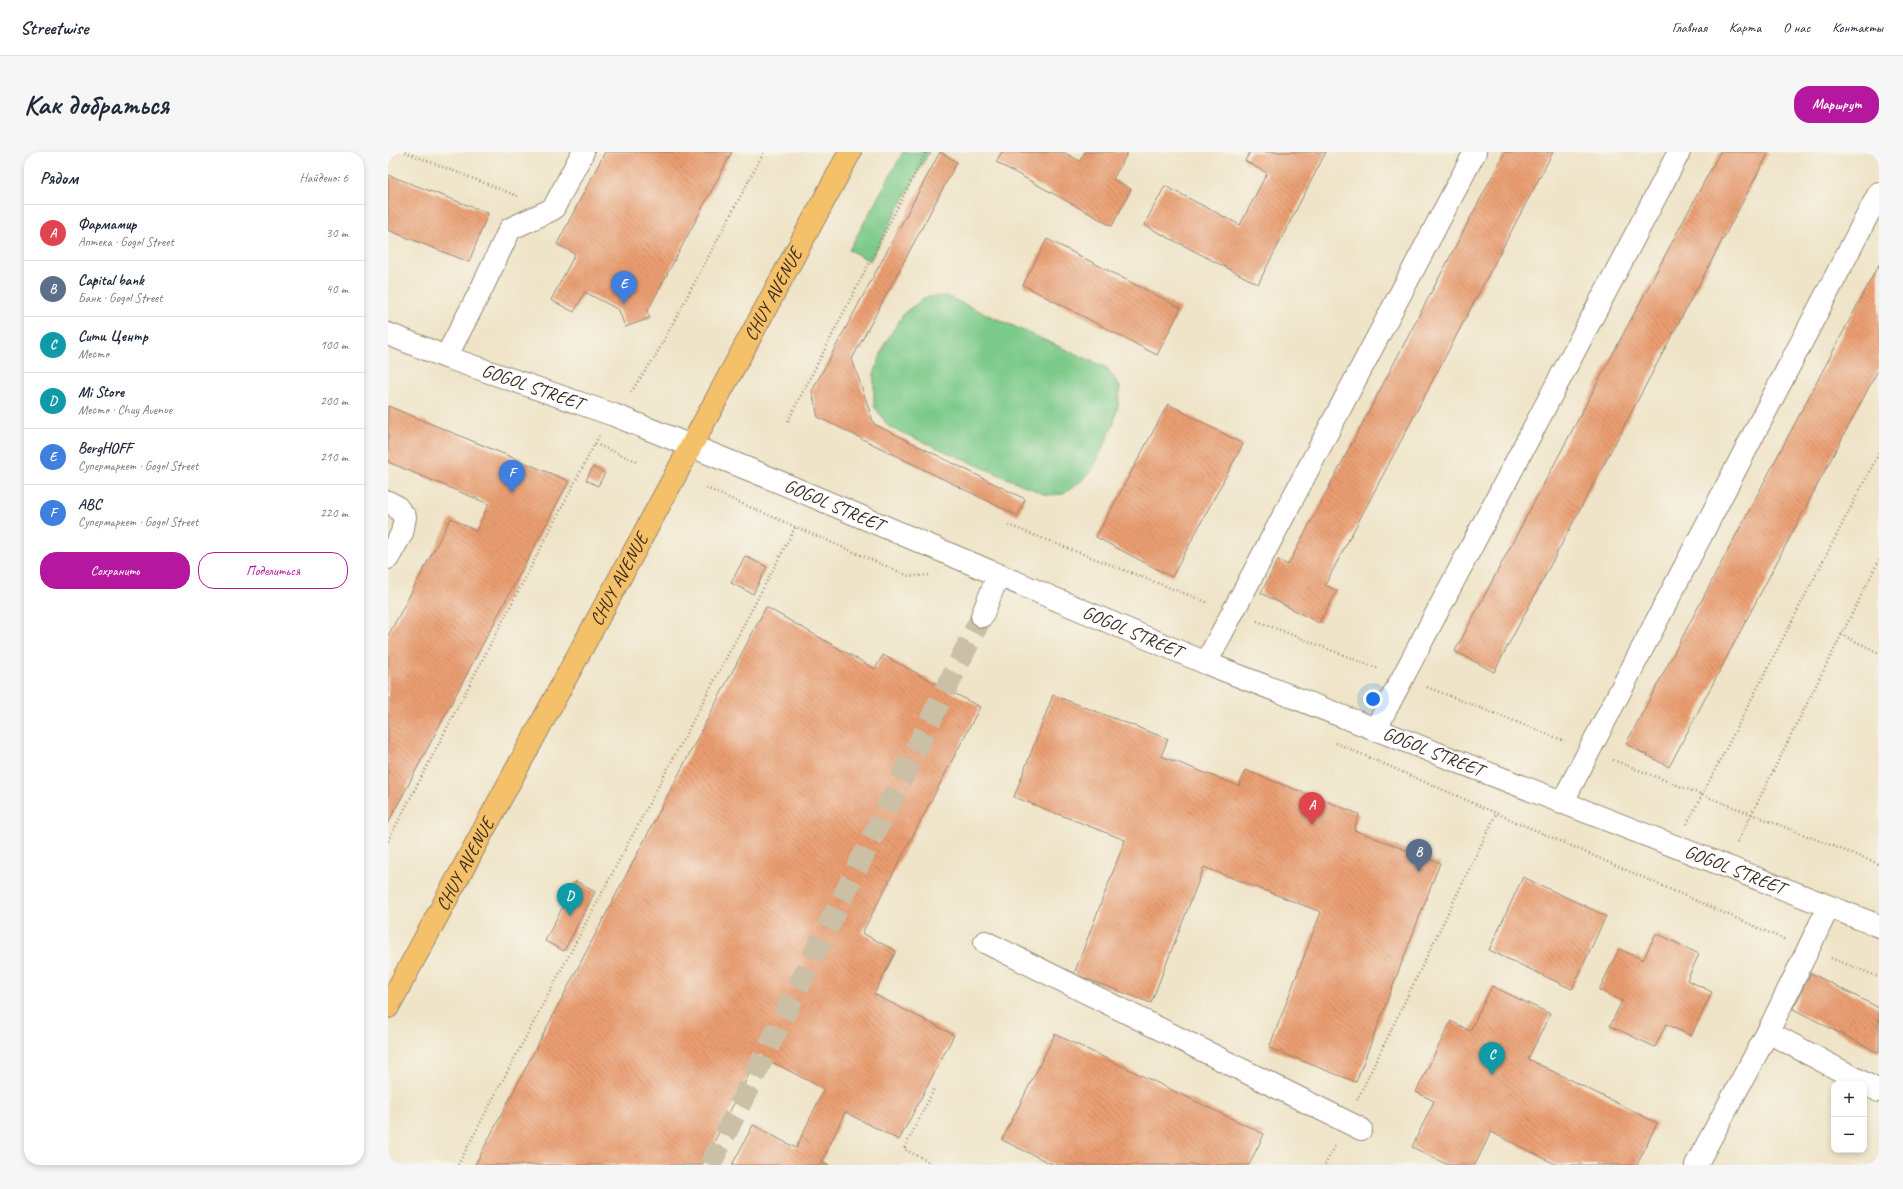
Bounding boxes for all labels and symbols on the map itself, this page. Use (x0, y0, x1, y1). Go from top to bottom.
street label: CHUY AVENUE (738, 242, 809, 345)
pin: E (611, 271, 637, 304)
street label: GOGOL STREET (479, 358, 591, 417)
pin: F (499, 460, 525, 493)
street label: GOGOL STREET (781, 474, 892, 539)
street label: CHUY AVENUE (584, 527, 655, 630)
street label: GOGOL STREET (1079, 600, 1190, 665)
your location (1363, 689, 1383, 709)
street label: GOGOL STREET (1380, 721, 1491, 784)
pin: A (1299, 792, 1325, 825)
street label: CHUY AVENUE (430, 812, 501, 915)
pin: B (1406, 839, 1432, 872)
street label: GOGOL STREET (1681, 839, 1793, 902)
pin: D (557, 883, 583, 916)
pin: C (1479, 1042, 1505, 1075)

